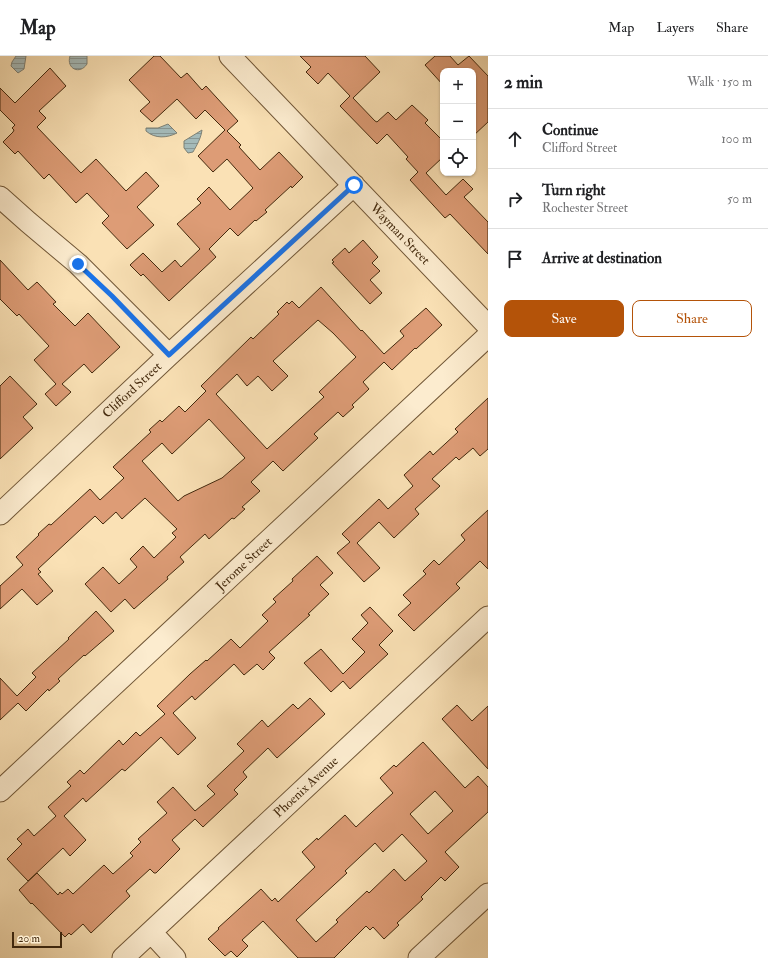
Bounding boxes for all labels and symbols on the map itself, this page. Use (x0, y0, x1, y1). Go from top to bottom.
route start (345, 176, 363, 194)
street label: Wayman Street (365, 199, 433, 269)
route end (69, 255, 87, 273)
street label: Clifford Street (99, 358, 165, 422)
street label: Jerome Street (212, 534, 275, 595)
street label: Phoenix Avenue (270, 753, 342, 821)
scale bar (12, 930, 62, 949)

